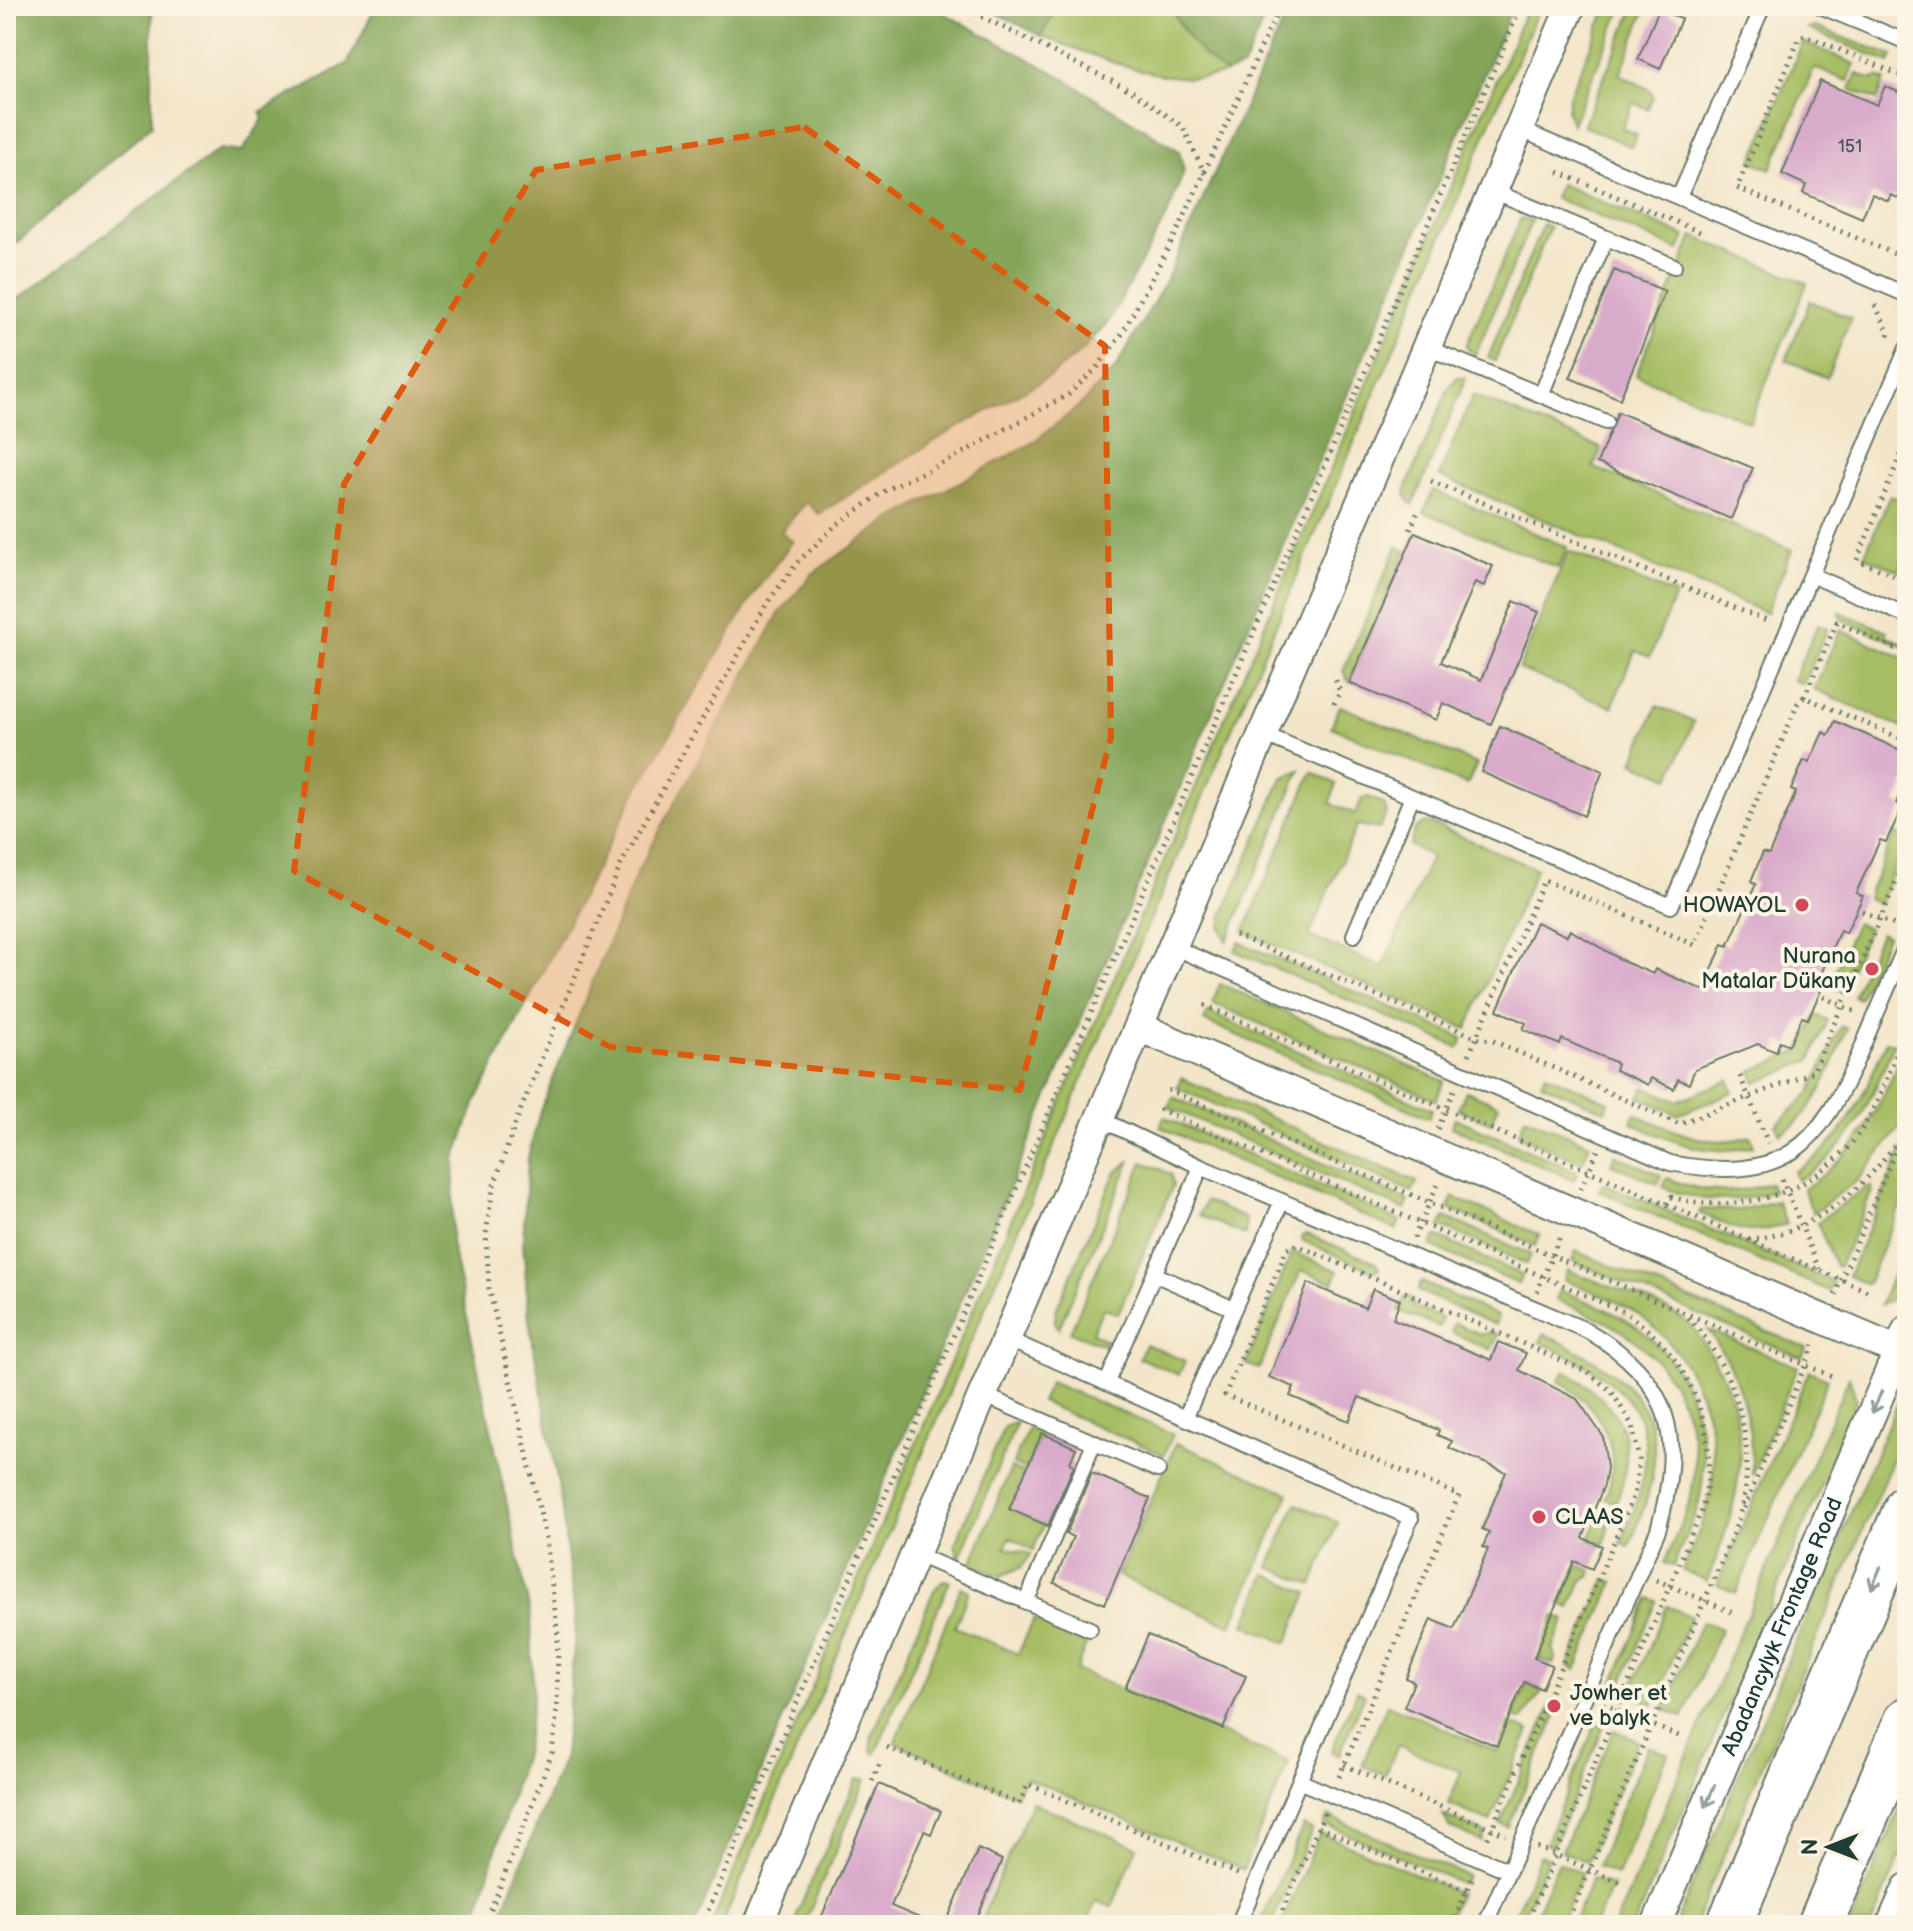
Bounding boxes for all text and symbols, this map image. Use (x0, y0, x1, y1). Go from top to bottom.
house number: 151 (1838, 136, 1862, 157)
place label: HOWAYOL (1683, 892, 1786, 919)
marker: HOWAYOL (1793, 896, 1811, 914)
place label: Nurana Matalar Dükany (1701, 943, 1856, 995)
marker: Nurana Matalar Dükany (1863, 960, 1881, 978)
one-way arrow (1868, 1389, 1883, 1414)
street label: Abadancylyk Frontage Road (1715, 1493, 1848, 1760)
place label: CLAAS (1555, 1504, 1624, 1531)
marker: CLAAS (1530, 1508, 1548, 1526)
one-way arrow (1868, 1566, 1883, 1590)
place label: Jowher et ve balyk (1569, 1680, 1667, 1732)
marker: Jowher et ve balyk (1545, 1697, 1563, 1715)
one-way arrow (1702, 1783, 1717, 1808)
north arrow (1789, 1807, 1869, 1887)
text: N (1797, 1839, 1824, 1855)

